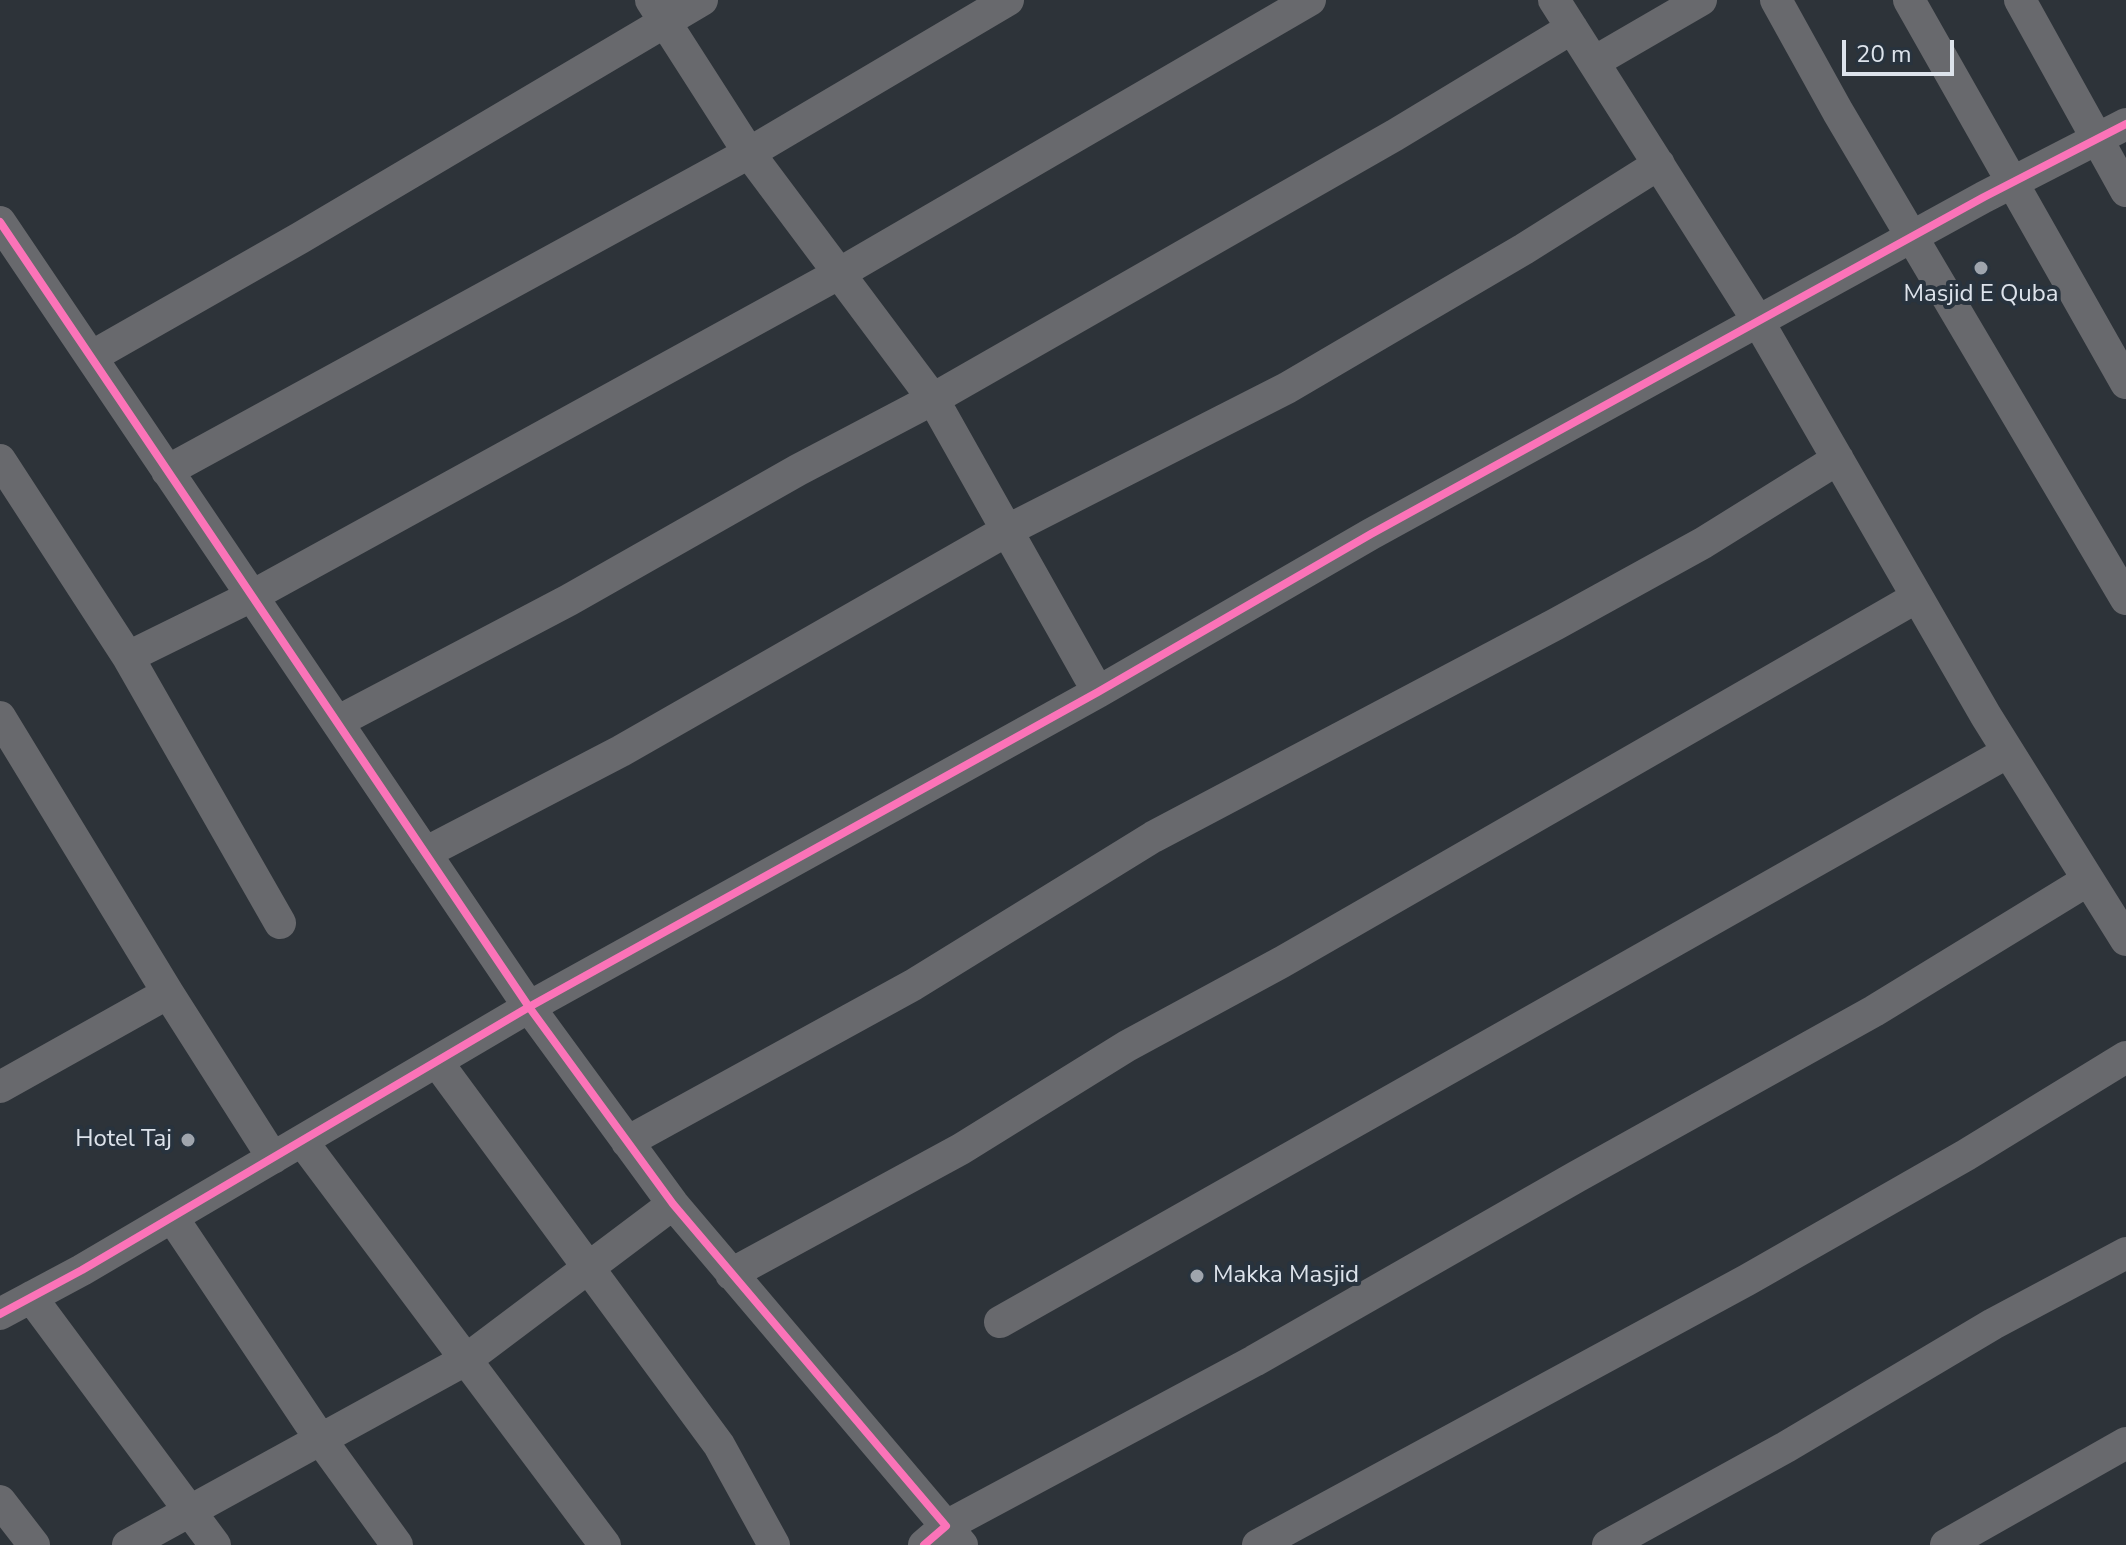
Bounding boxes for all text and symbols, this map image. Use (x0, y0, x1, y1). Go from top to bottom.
scale bar (1846, 24, 1958, 74)
text: 20 m (1856, 38, 1912, 70)
marker: Masjid E Quba (1972, 259, 1990, 277)
place label: Masjid E Quba (1904, 281, 2058, 309)
place label: Hotel Taj (75, 1126, 172, 1154)
marker: Hotel Taj (179, 1131, 197, 1149)
place label: Makka Masjid (1213, 1262, 1359, 1290)
marker: Makka Masjid (1188, 1267, 1206, 1285)

